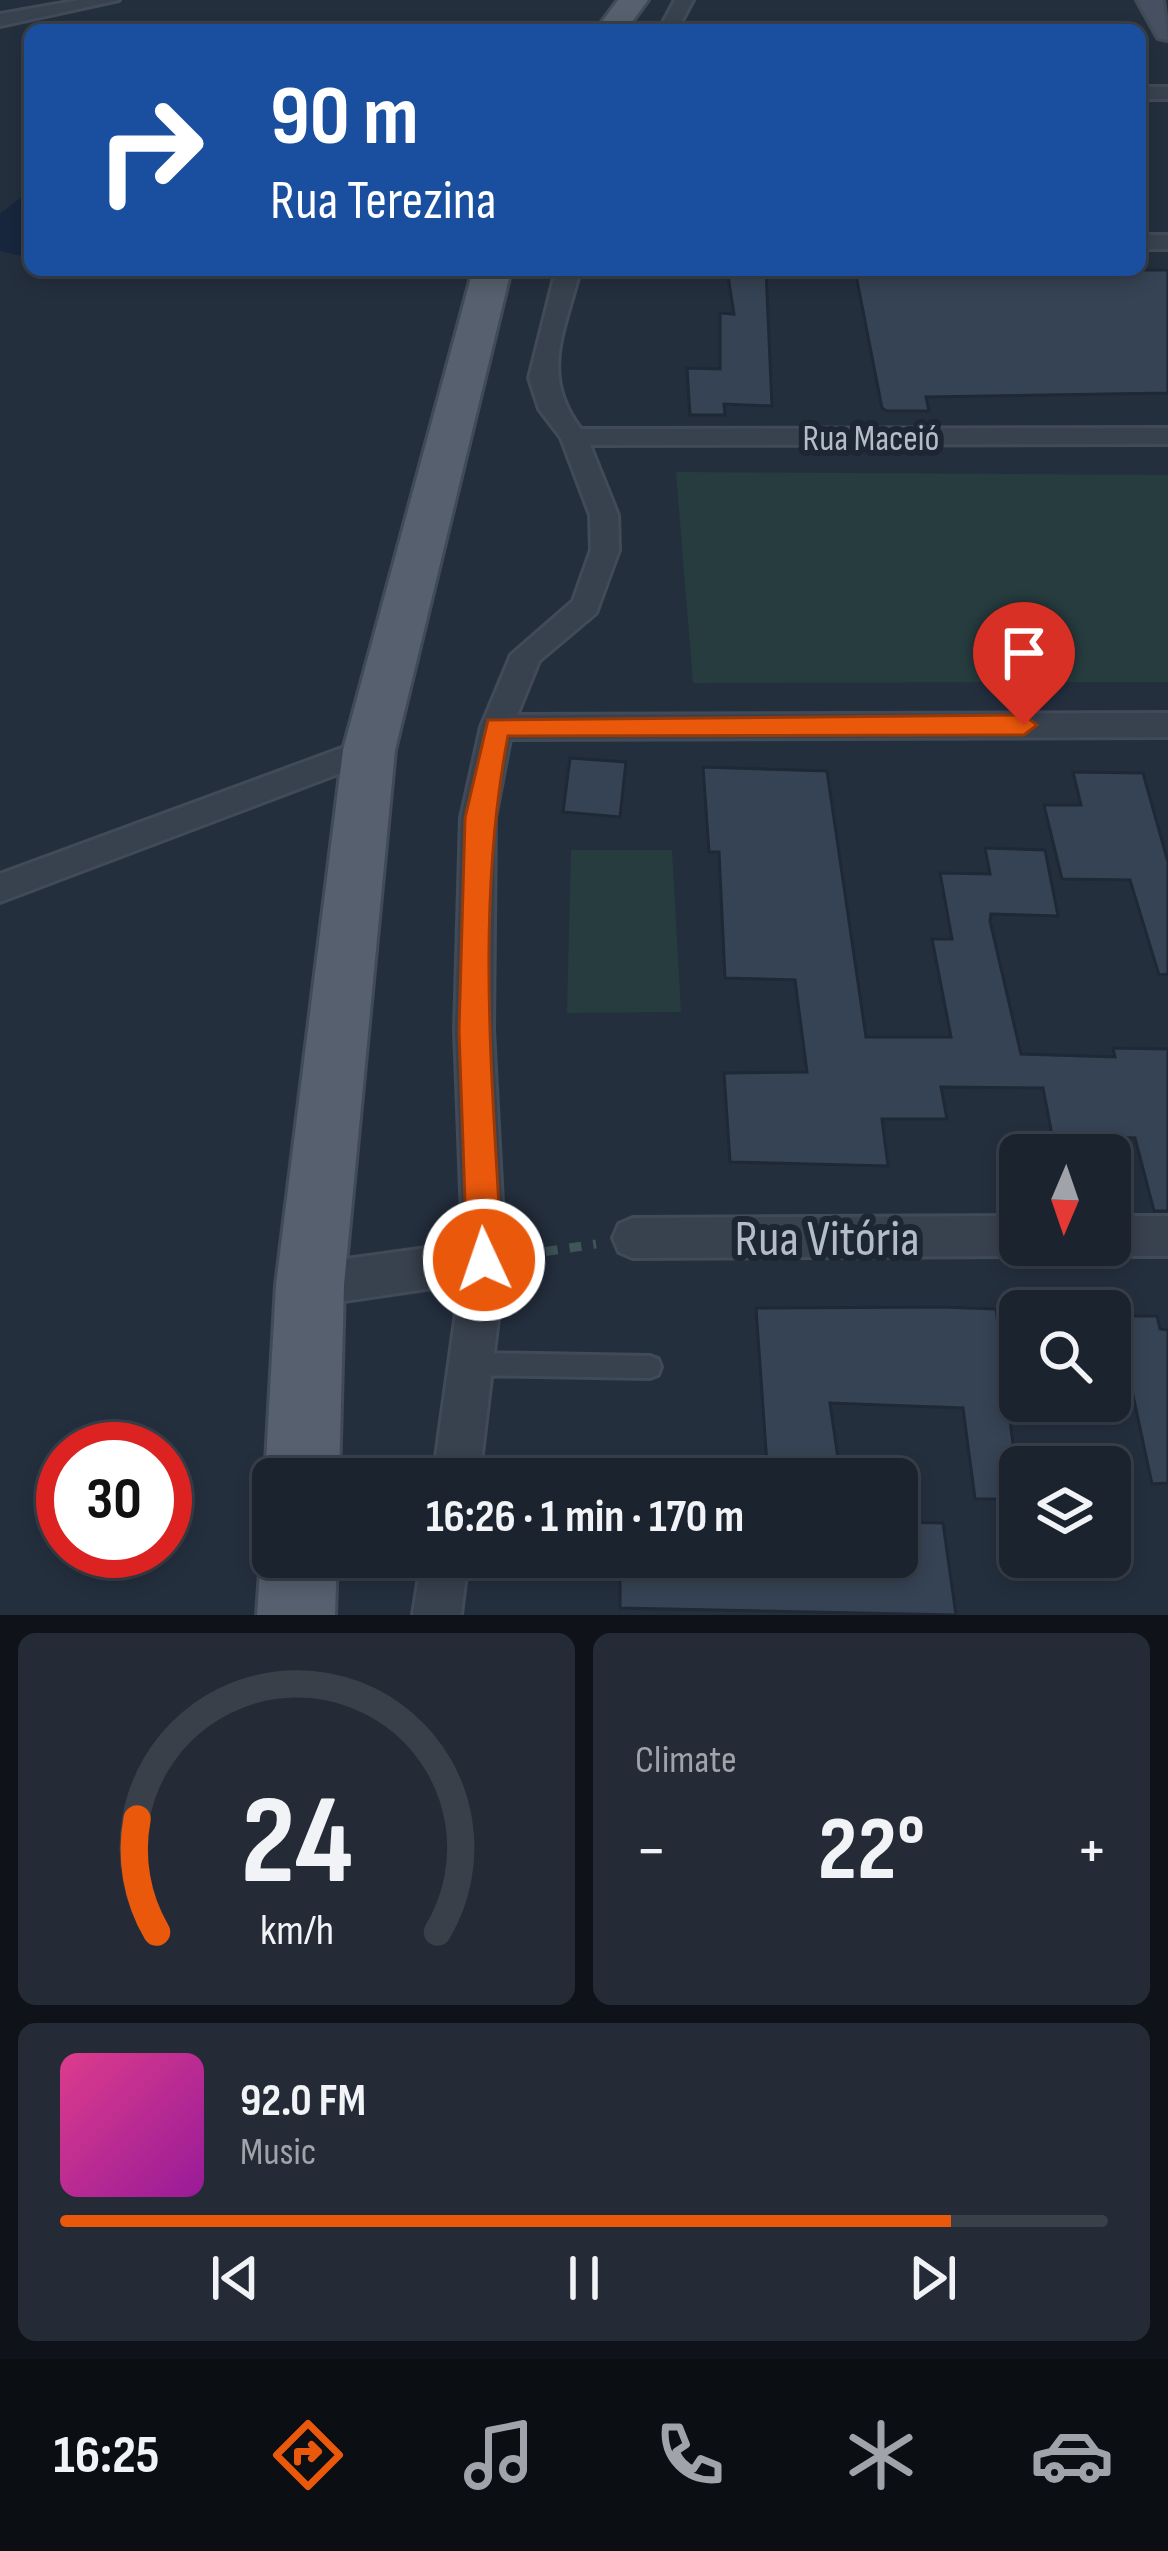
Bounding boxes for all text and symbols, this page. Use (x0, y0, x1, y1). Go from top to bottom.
text: 90 m (270, 67, 419, 168)
icon: right (72, 72, 228, 228)
text: Rua Terezina (270, 169, 497, 234)
street label: Rua Maceió (803, 418, 939, 461)
pin (973, 602, 1075, 725)
icon: arrive (991, 620, 1057, 686)
north arrow (999, 1134, 1131, 1266)
map controls (999, 1134, 1131, 1578)
position arrow (421, 1197, 547, 1323)
street label: Rua Vitória (734, 1209, 920, 1270)
button: search (999, 1290, 1131, 1422)
speed limit sign: 30 (36, 1422, 192, 1578)
button: layers (999, 1446, 1131, 1578)
text: 16:26 · 1 min · 170 m (426, 1490, 744, 1545)
text: Climate (635, 1737, 737, 1784)
text: 24 (240, 1769, 353, 1918)
text: 22° (818, 1797, 925, 1905)
text: − (635, 1812, 667, 1891)
text: + (1076, 1812, 1108, 1891)
text: km/h (259, 1905, 334, 1957)
text: 92.0 FM (240, 2074, 366, 2129)
text: Music (240, 2129, 316, 2176)
icon: previous (202, 2245, 268, 2311)
icon: pause (551, 2245, 617, 2311)
icon: next (900, 2245, 966, 2311)
icon: directions (266, 2413, 350, 2497)
icon: music (457, 2413, 541, 2497)
icon: phone (648, 2413, 732, 2497)
icon: climate (839, 2413, 923, 2497)
icon: car (1030, 2413, 1114, 2497)
text: 16:25 (53, 2423, 160, 2488)

